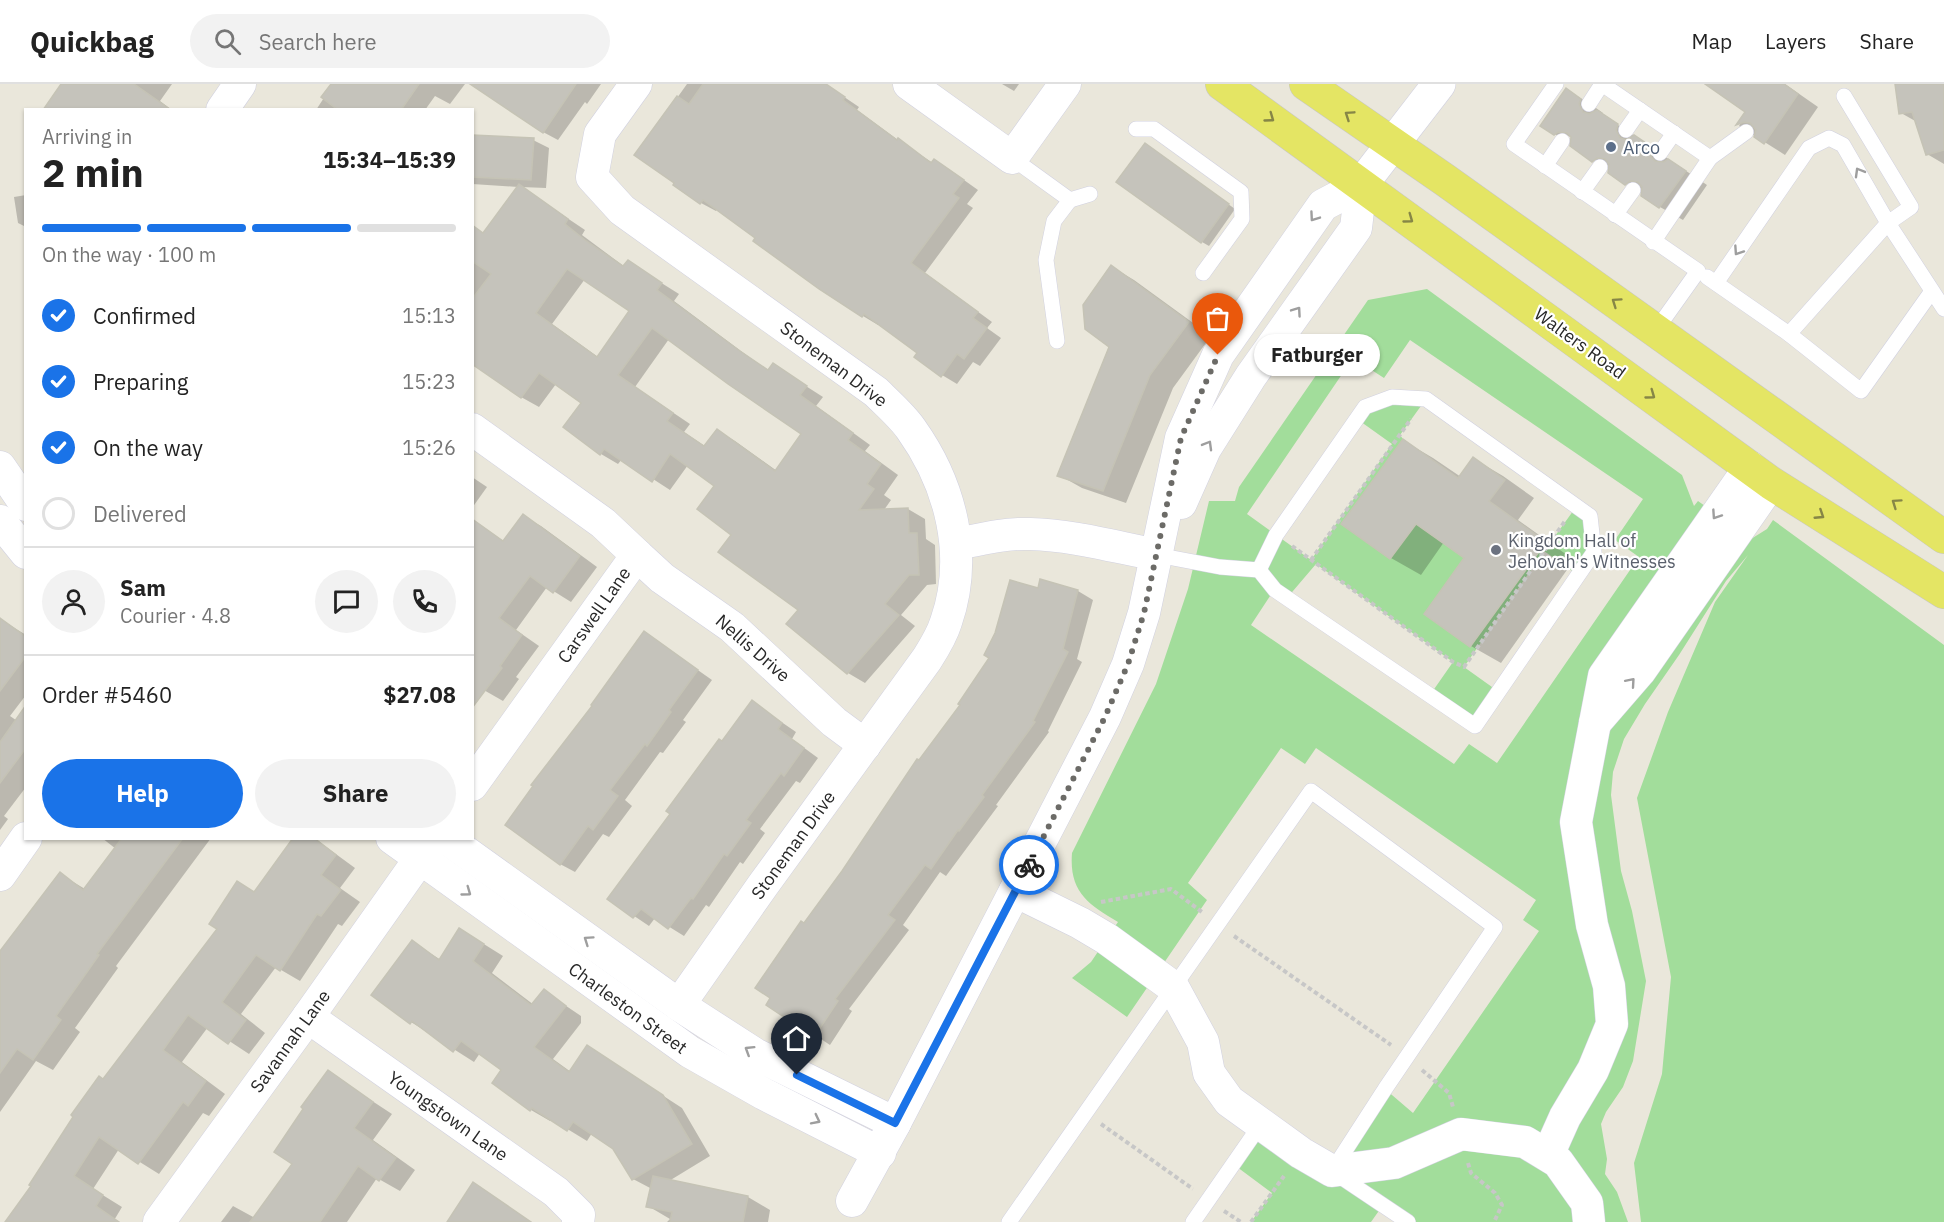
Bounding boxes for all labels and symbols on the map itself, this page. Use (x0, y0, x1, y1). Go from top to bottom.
one-way arrow (1263, 111, 1274, 122)
one-way arrow (1345, 111, 1356, 122)
place label: Arco (1623, 136, 1660, 159)
marker: Arco (1604, 140, 1618, 154)
one-way arrow (1854, 168, 1866, 178)
one-way arrow (1310, 211, 1321, 222)
one-way arrow (1402, 212, 1413, 223)
one-way arrow (1734, 245, 1745, 256)
pin (1192, 293, 1243, 355)
one-way arrow (1612, 298, 1623, 309)
street label: Walters Road (1530, 302, 1630, 384)
one-way arrow (1290, 306, 1301, 317)
street label: Stoneman Drive (776, 316, 892, 412)
callout: Fatburger (1254, 334, 1380, 376)
one-way arrow (1645, 388, 1656, 399)
one-way arrow (1201, 441, 1212, 451)
one-way arrow (1892, 499, 1903, 510)
one-way arrow (1814, 508, 1825, 519)
one-way arrow (1712, 509, 1724, 519)
place label: Kingdom Hall of Jehovah's Witnesses (1508, 529, 1676, 573)
marker: Kingdom Hall of Jehovah's Witnesses (1489, 543, 1503, 557)
street label: Carswell Lane (552, 562, 636, 668)
street label: Nellis Drive (711, 609, 795, 687)
one-way arrow (1624, 678, 1635, 689)
street label: Stoneman Drive (746, 786, 840, 904)
courier (999, 835, 1059, 895)
one-way arrow (461, 885, 472, 896)
one-way arrow (584, 936, 595, 947)
street label: Charleston Street (564, 957, 692, 1059)
street label: Savannah Lane (245, 985, 335, 1097)
pin (771, 1013, 822, 1075)
one-way arrow (745, 1046, 755, 1058)
street label: Youngstown Lane (383, 1066, 513, 1166)
one-way arrow (810, 1113, 821, 1125)

